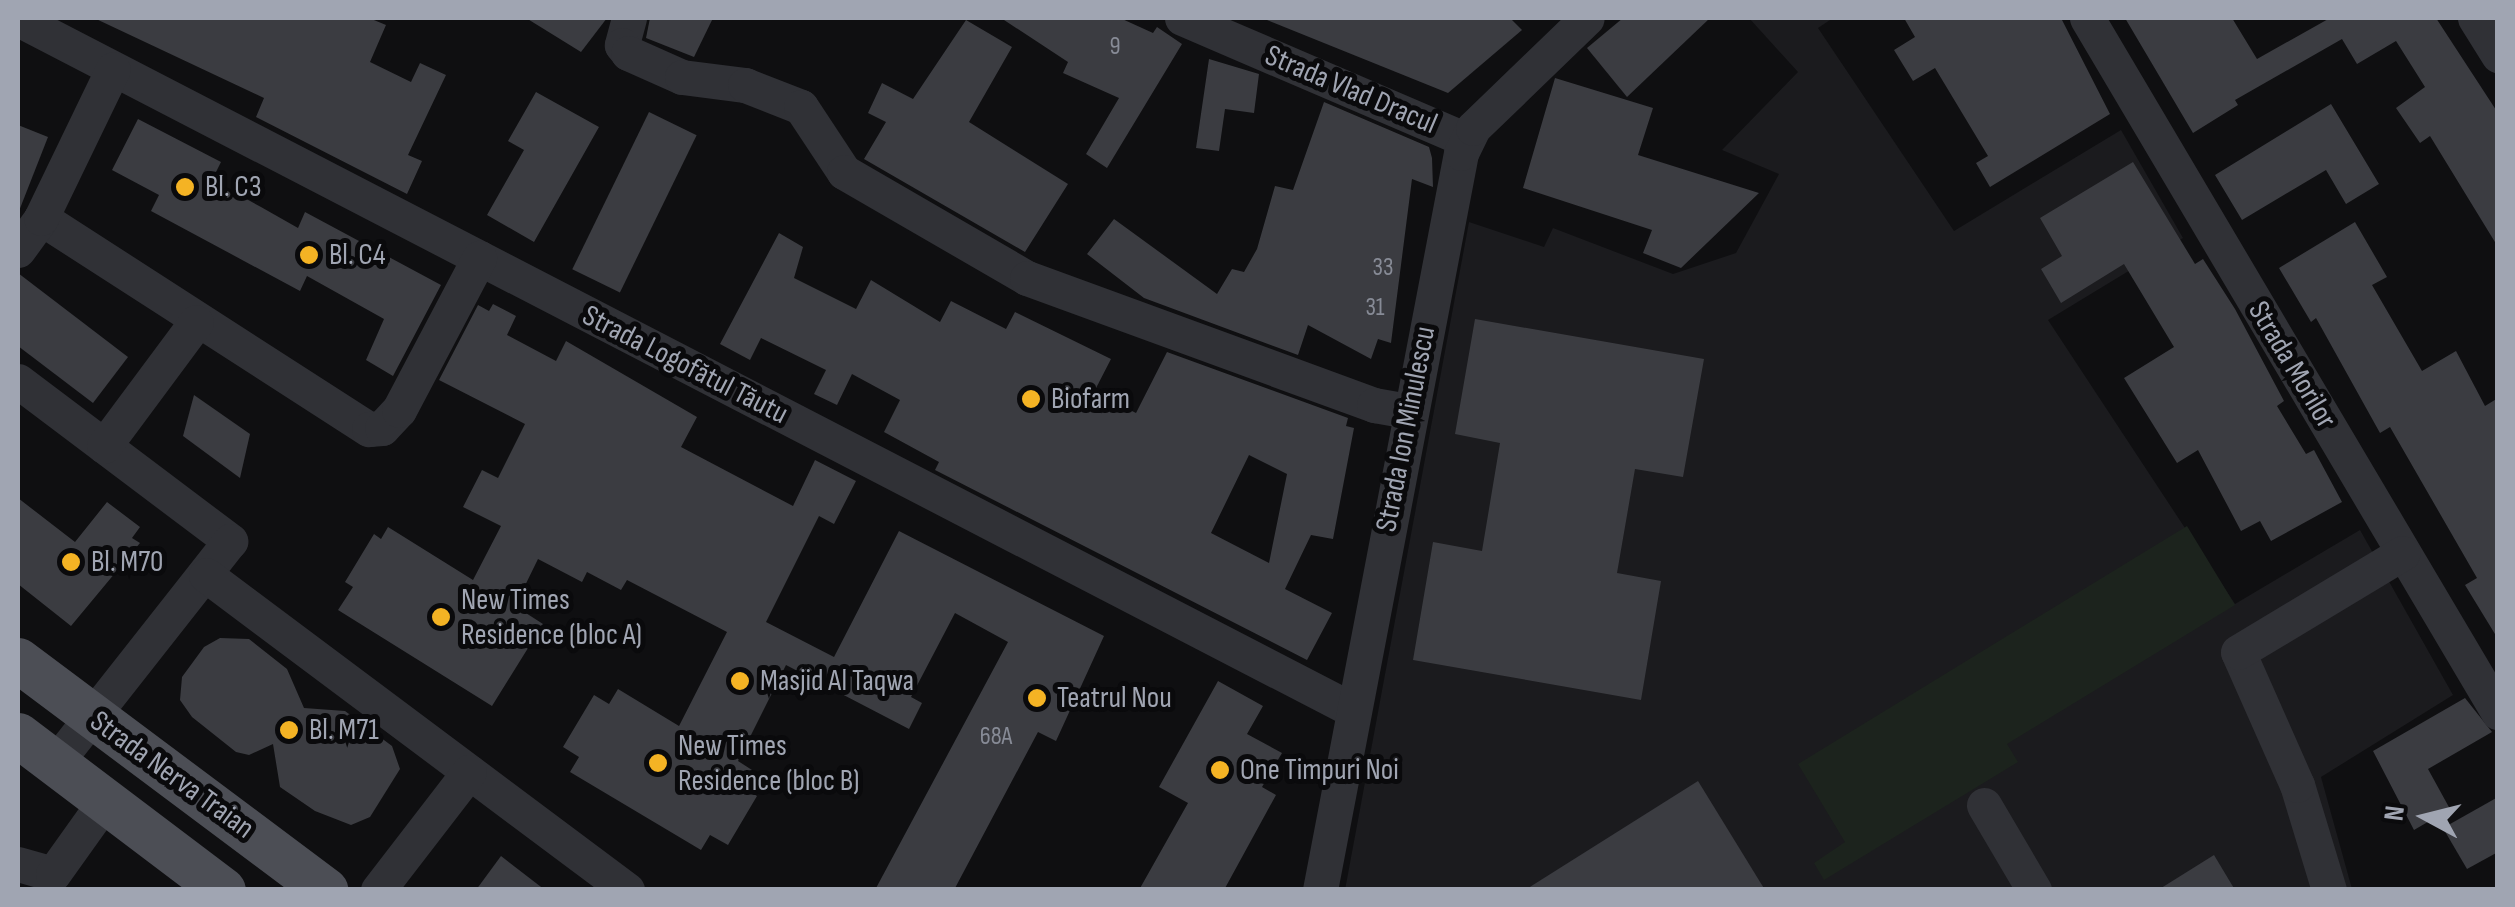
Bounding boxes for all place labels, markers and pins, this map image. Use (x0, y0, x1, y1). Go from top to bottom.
place label: Bl. C3 (205, 169, 261, 205)
marker: Bl. C3 (174, 176, 196, 198)
place label: Bl. C4 (329, 237, 385, 273)
marker: Bl. C4 (298, 244, 320, 266)
place label: Biofarm (1051, 381, 1130, 417)
marker: Biofarm (1020, 388, 1042, 410)
place label: Bl. M70 (91, 544, 163, 580)
marker: Bl. M70 (60, 551, 82, 573)
place label: New Times Residence (bloc A) (461, 582, 642, 652)
marker: New Times Residence (bloc A) (430, 606, 452, 628)
place label: Masjid Al Taqwa (760, 663, 914, 699)
marker: Masjid Al Taqwa (729, 670, 751, 692)
place label: Teatrul Nou (1057, 680, 1172, 716)
marker: Teatrul Nou (1026, 687, 1048, 709)
place label: Bl. M71 (309, 712, 379, 748)
marker: Bl. M71 (278, 719, 300, 741)
place label: New Times Residence (bloc B) (678, 728, 860, 798)
marker: New Times Residence (bloc B) (647, 752, 669, 774)
place label: One Timpuri Noi (1240, 752, 1399, 788)
marker: One Timpuri Noi (1209, 759, 1231, 781)

